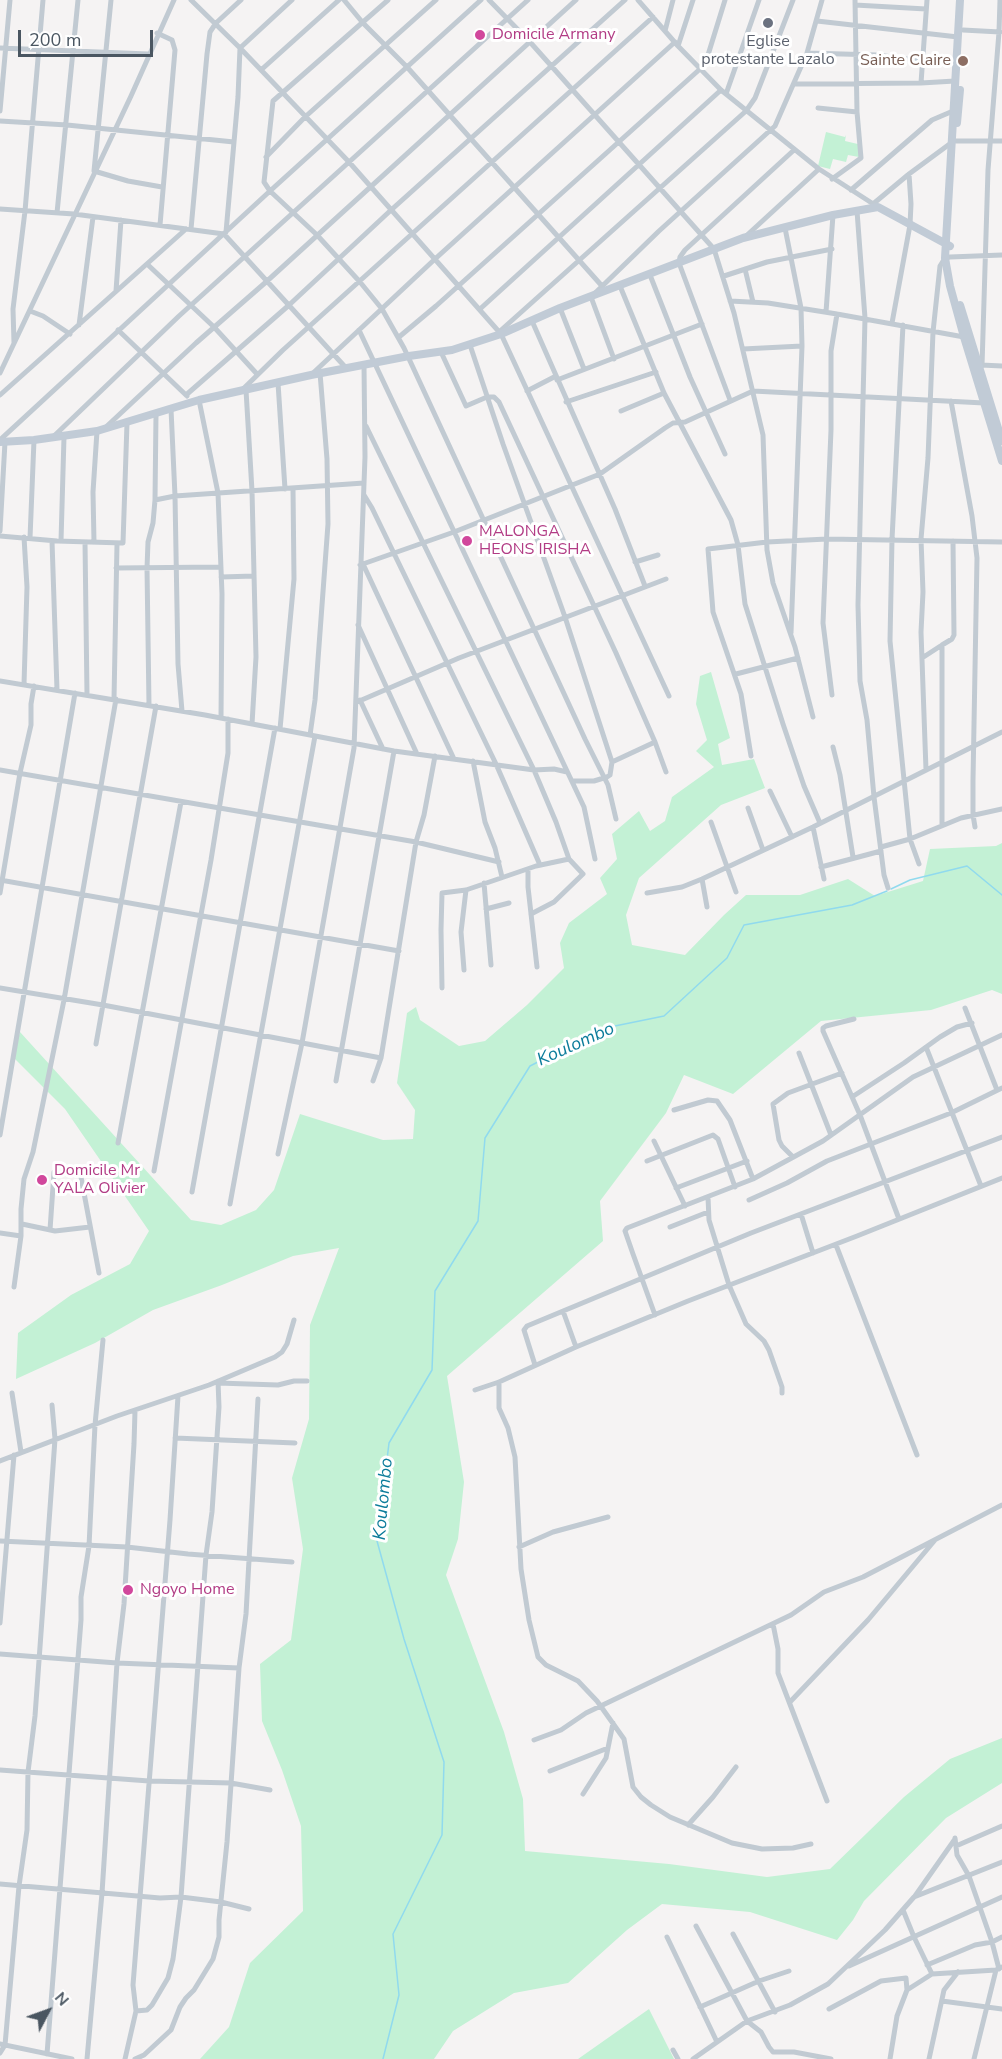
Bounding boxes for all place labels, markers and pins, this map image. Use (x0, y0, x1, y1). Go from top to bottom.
marker: Eglise protestante Lazalo (761, 16, 775, 30)
place label: Domicile Armany (492, 25, 615, 45)
marker: Domicile Armany (473, 28, 487, 42)
place label: Eglise protestante Lazalo (701, 32, 835, 70)
place label: Sainte Claire (860, 51, 951, 71)
marker: Sainte Claire (956, 54, 970, 68)
place label: MALONGA HEONS IRISHA (479, 522, 591, 560)
marker: MALONGA HEONS IRISHA (460, 534, 474, 548)
place label: Domicile Mr YALA Olivier (54, 1161, 145, 1199)
marker: Domicile Mr YALA Olivier (35, 1173, 49, 1187)
place label: Ngoyo Home (140, 1580, 234, 1600)
marker: Ngoyo Home (121, 1583, 135, 1597)

